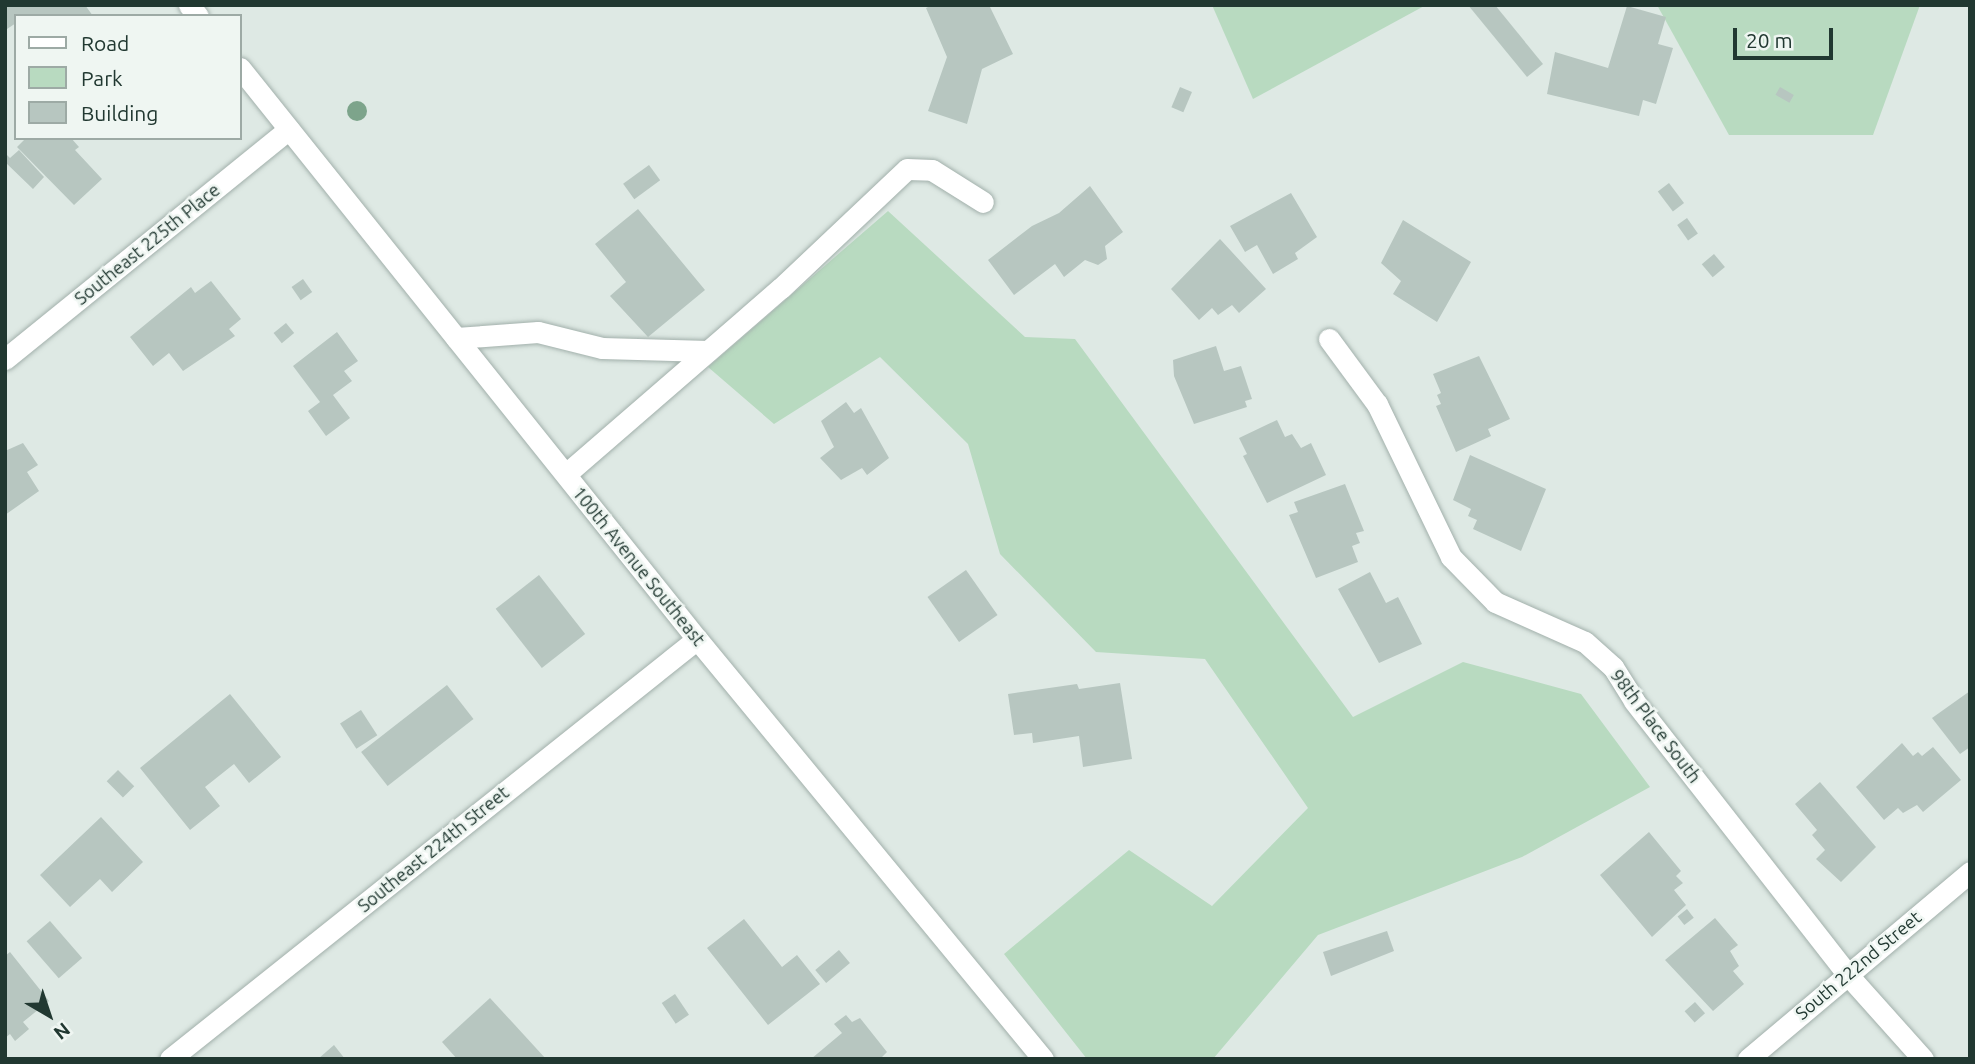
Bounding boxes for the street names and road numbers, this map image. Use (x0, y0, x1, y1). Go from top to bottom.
street label: Southeast 225th Place (70, 179, 224, 309)
street label: 100th Avenue Southeast (568, 482, 710, 650)
street label: 98th Place South (1606, 665, 1706, 787)
street label: Southeast 224th Street (353, 781, 513, 917)
street label: South 222nd Street (1791, 906, 1925, 1024)

